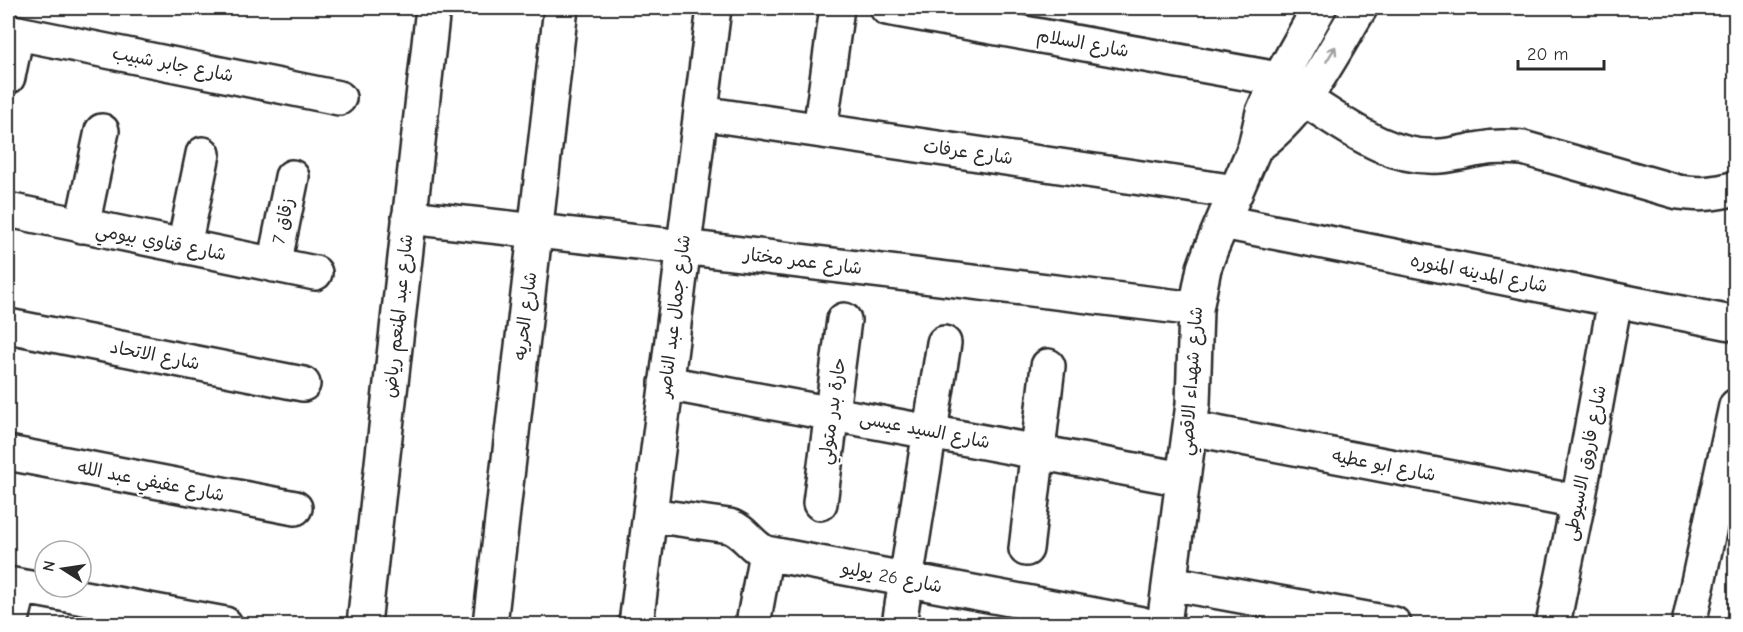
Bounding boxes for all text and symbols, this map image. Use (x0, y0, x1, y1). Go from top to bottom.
street label: شارع السلام (1035, 25, 1131, 65)
scale bar (1518, 33, 1604, 71)
street label: شارع جابر شبيب (110, 42, 235, 87)
text: 20 m (1527, 44, 1568, 65)
one-way arrow (1326, 46, 1338, 63)
street label: شارع عرفات (922, 136, 1014, 170)
street label: زقاق 7 (268, 196, 299, 246)
street label: شارع قناوي بيومي (93, 220, 228, 270)
street label: شارع عبد المنعم رياض (379, 233, 421, 399)
street label: شارع جمال عبد الناصر (654, 234, 696, 401)
street label: شارع عمر مختار (741, 244, 863, 280)
street label: شارع المدينه المنوره (1408, 250, 1549, 298)
street label: شارع الحريه (510, 271, 542, 362)
street label: شارع شهداء الاقصي (1176, 306, 1212, 457)
street label: شارع الاتحاد (108, 337, 201, 375)
street label: حارة بدر متولي (815, 356, 855, 467)
street label: شارع فاروق الاسيوطى (1560, 384, 1612, 543)
street label: شارع السيد عيسى (858, 408, 992, 454)
street label: شارع ابو عطيه (1330, 445, 1438, 487)
street label: شارع عفيفي عبد الله (75, 457, 226, 511)
north arrow (33, 539, 93, 599)
street label: شارع 26 يوليو (839, 557, 944, 599)
text: N (39, 559, 59, 573)

